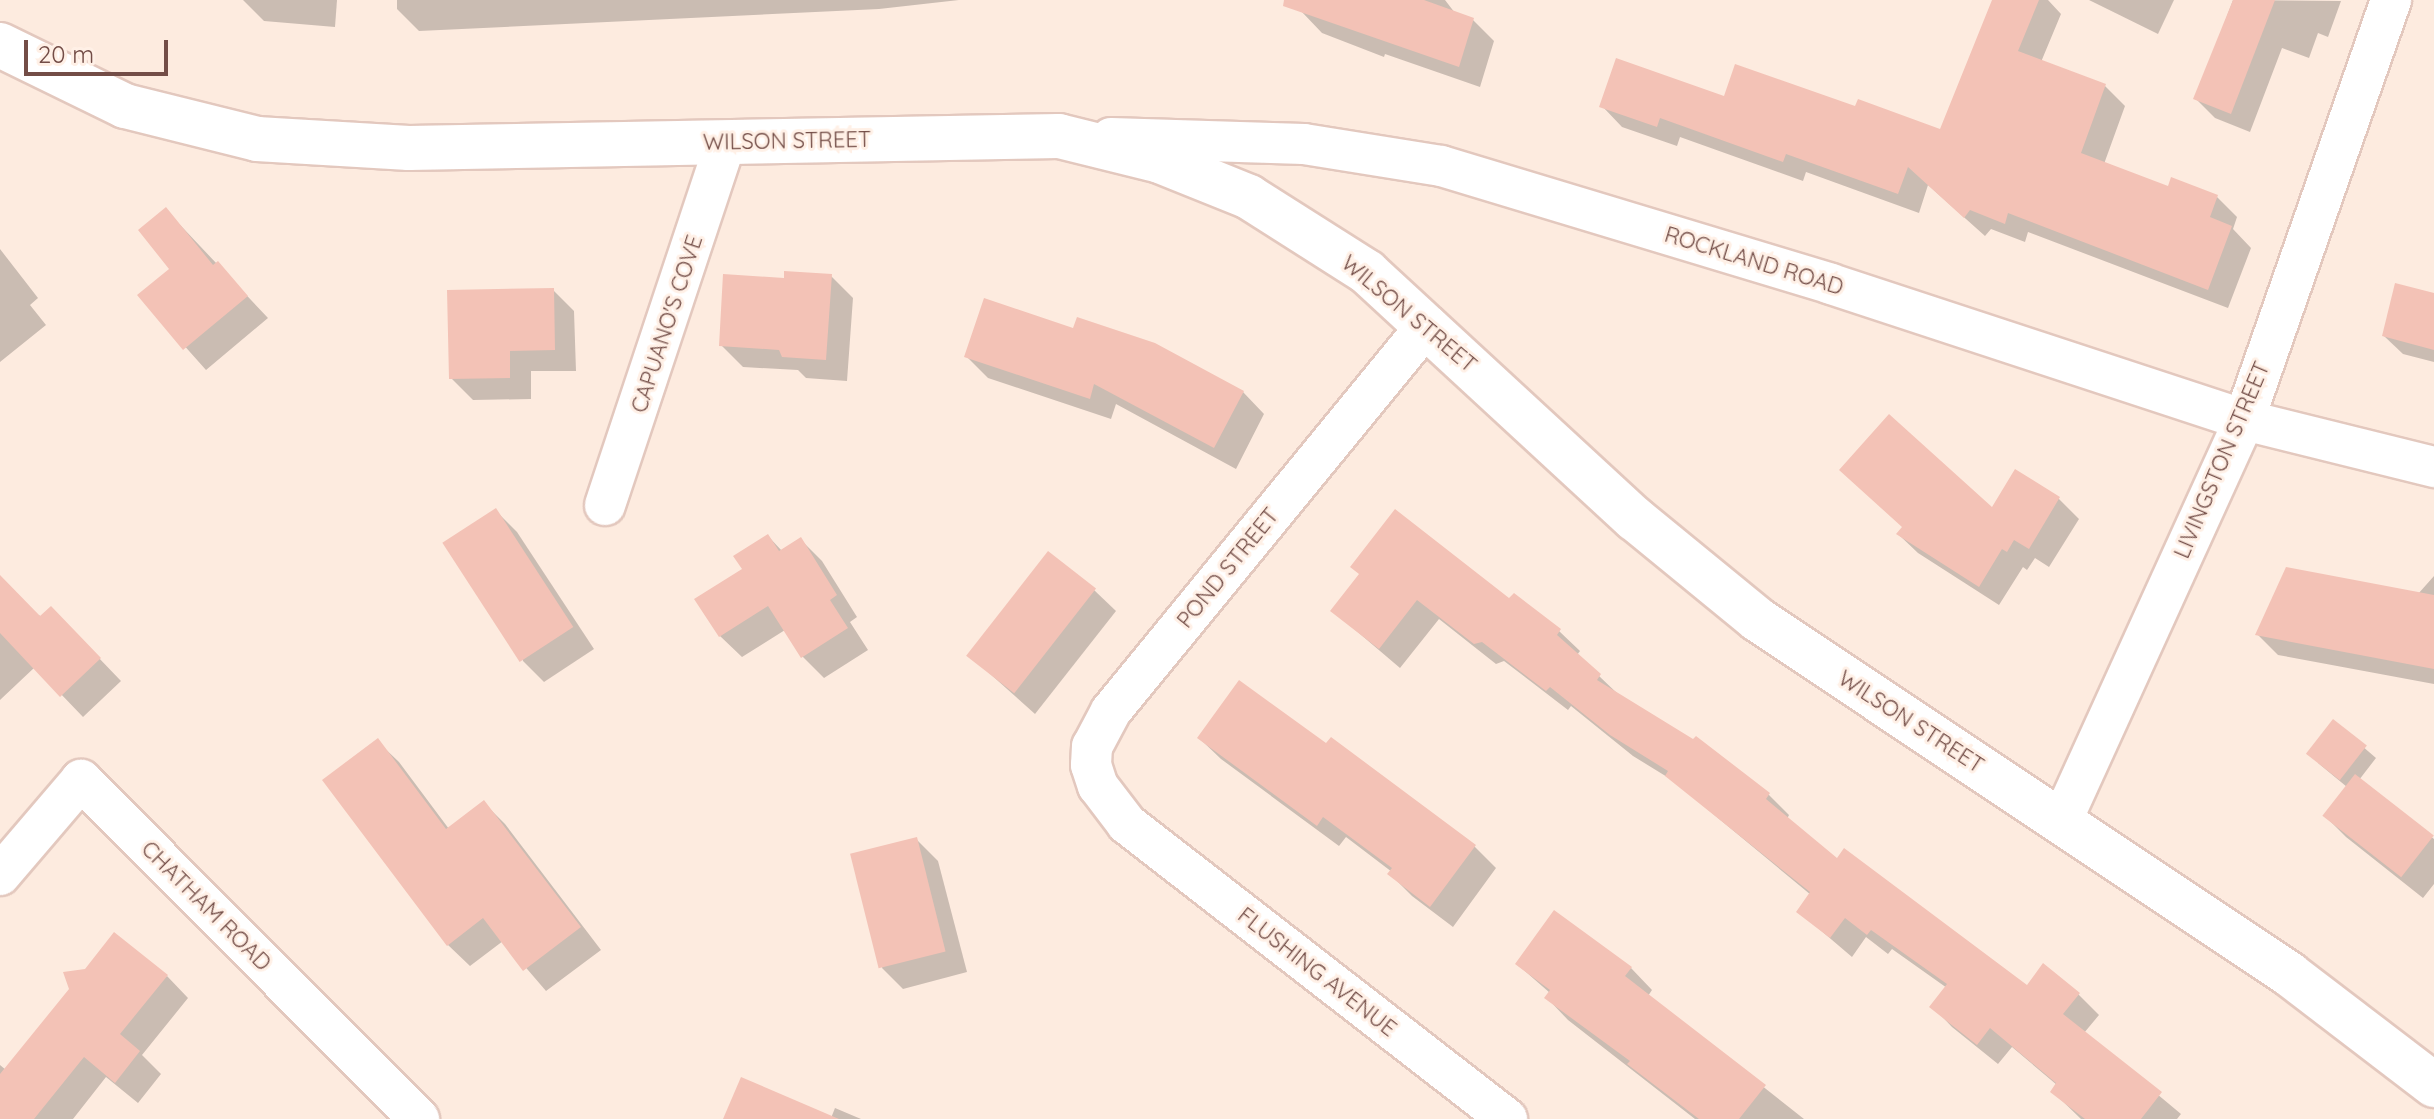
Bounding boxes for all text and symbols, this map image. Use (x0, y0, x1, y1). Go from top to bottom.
scale bar (28, 24, 172, 74)
text: 20 m (38, 39, 94, 69)
street label: WILSON STREET (703, 126, 871, 156)
street label: ROCKLAND ROAD (1661, 221, 1847, 301)
street label: CAPUANO'S COVE (626, 232, 708, 416)
street label: WILSON STREET (1336, 250, 1482, 378)
street label: LIVINGSTON STREET (2169, 358, 2275, 562)
street label: POND STREET (1172, 503, 1284, 633)
street label: WILSON STREET (1833, 665, 1989, 779)
street label: CHATHAM ROAD (136, 836, 276, 976)
street label: FLUSHING AVENUE (1233, 902, 1401, 1042)

